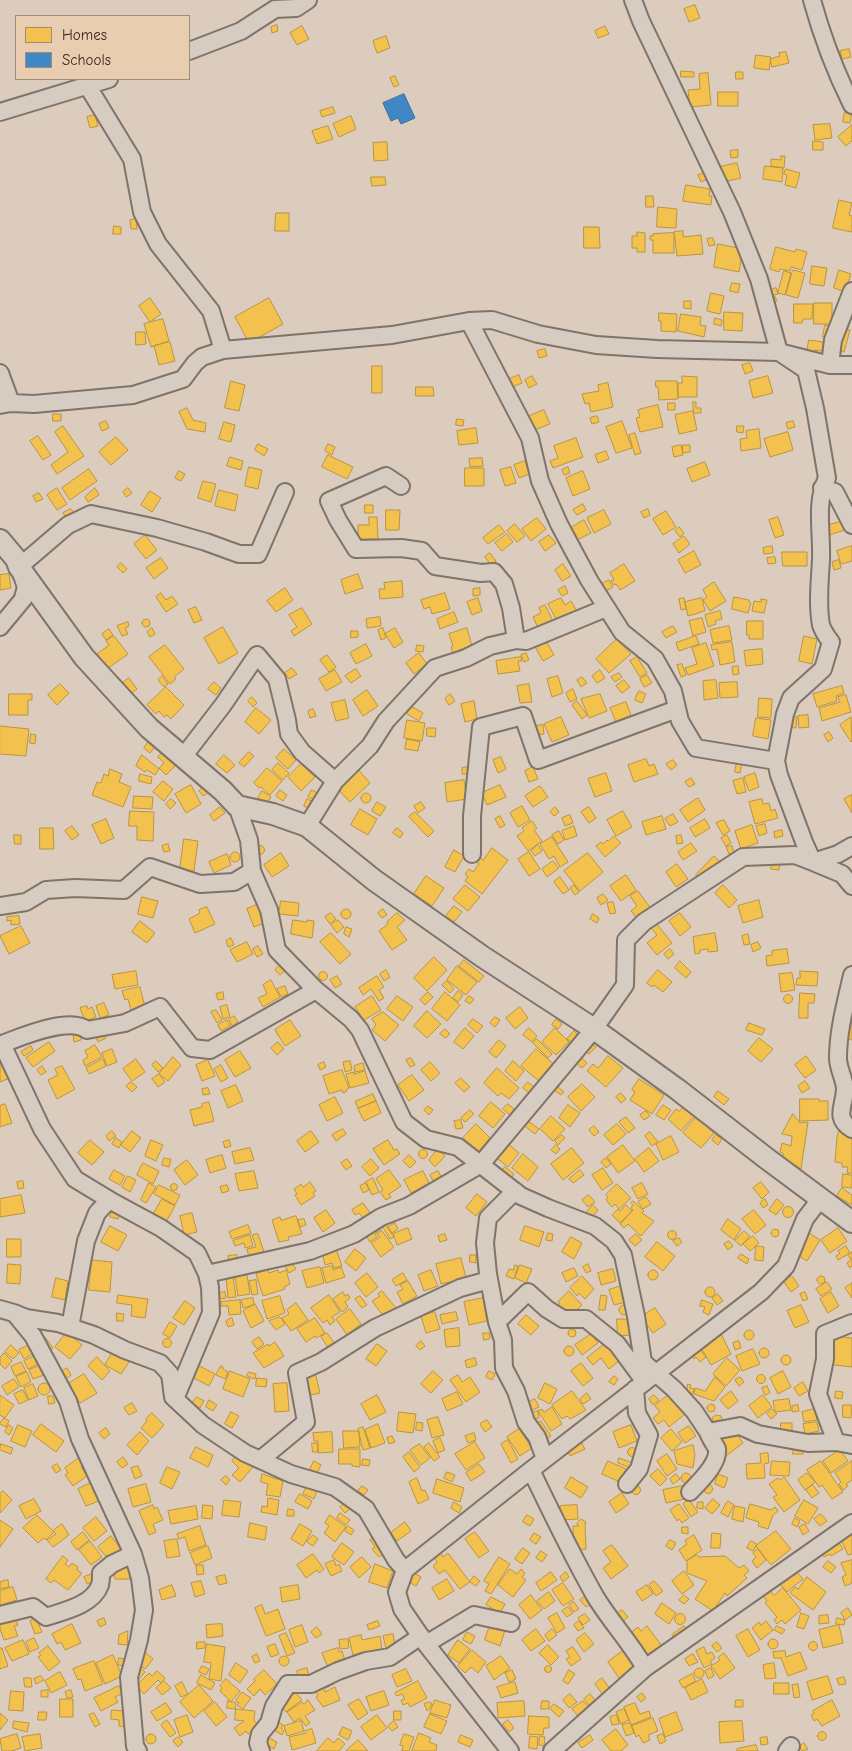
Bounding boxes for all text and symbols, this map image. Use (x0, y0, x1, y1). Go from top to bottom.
legend (15, 15, 190, 80)
text: Homes (62, 26, 107, 44)
text: Schools (62, 51, 111, 69)

